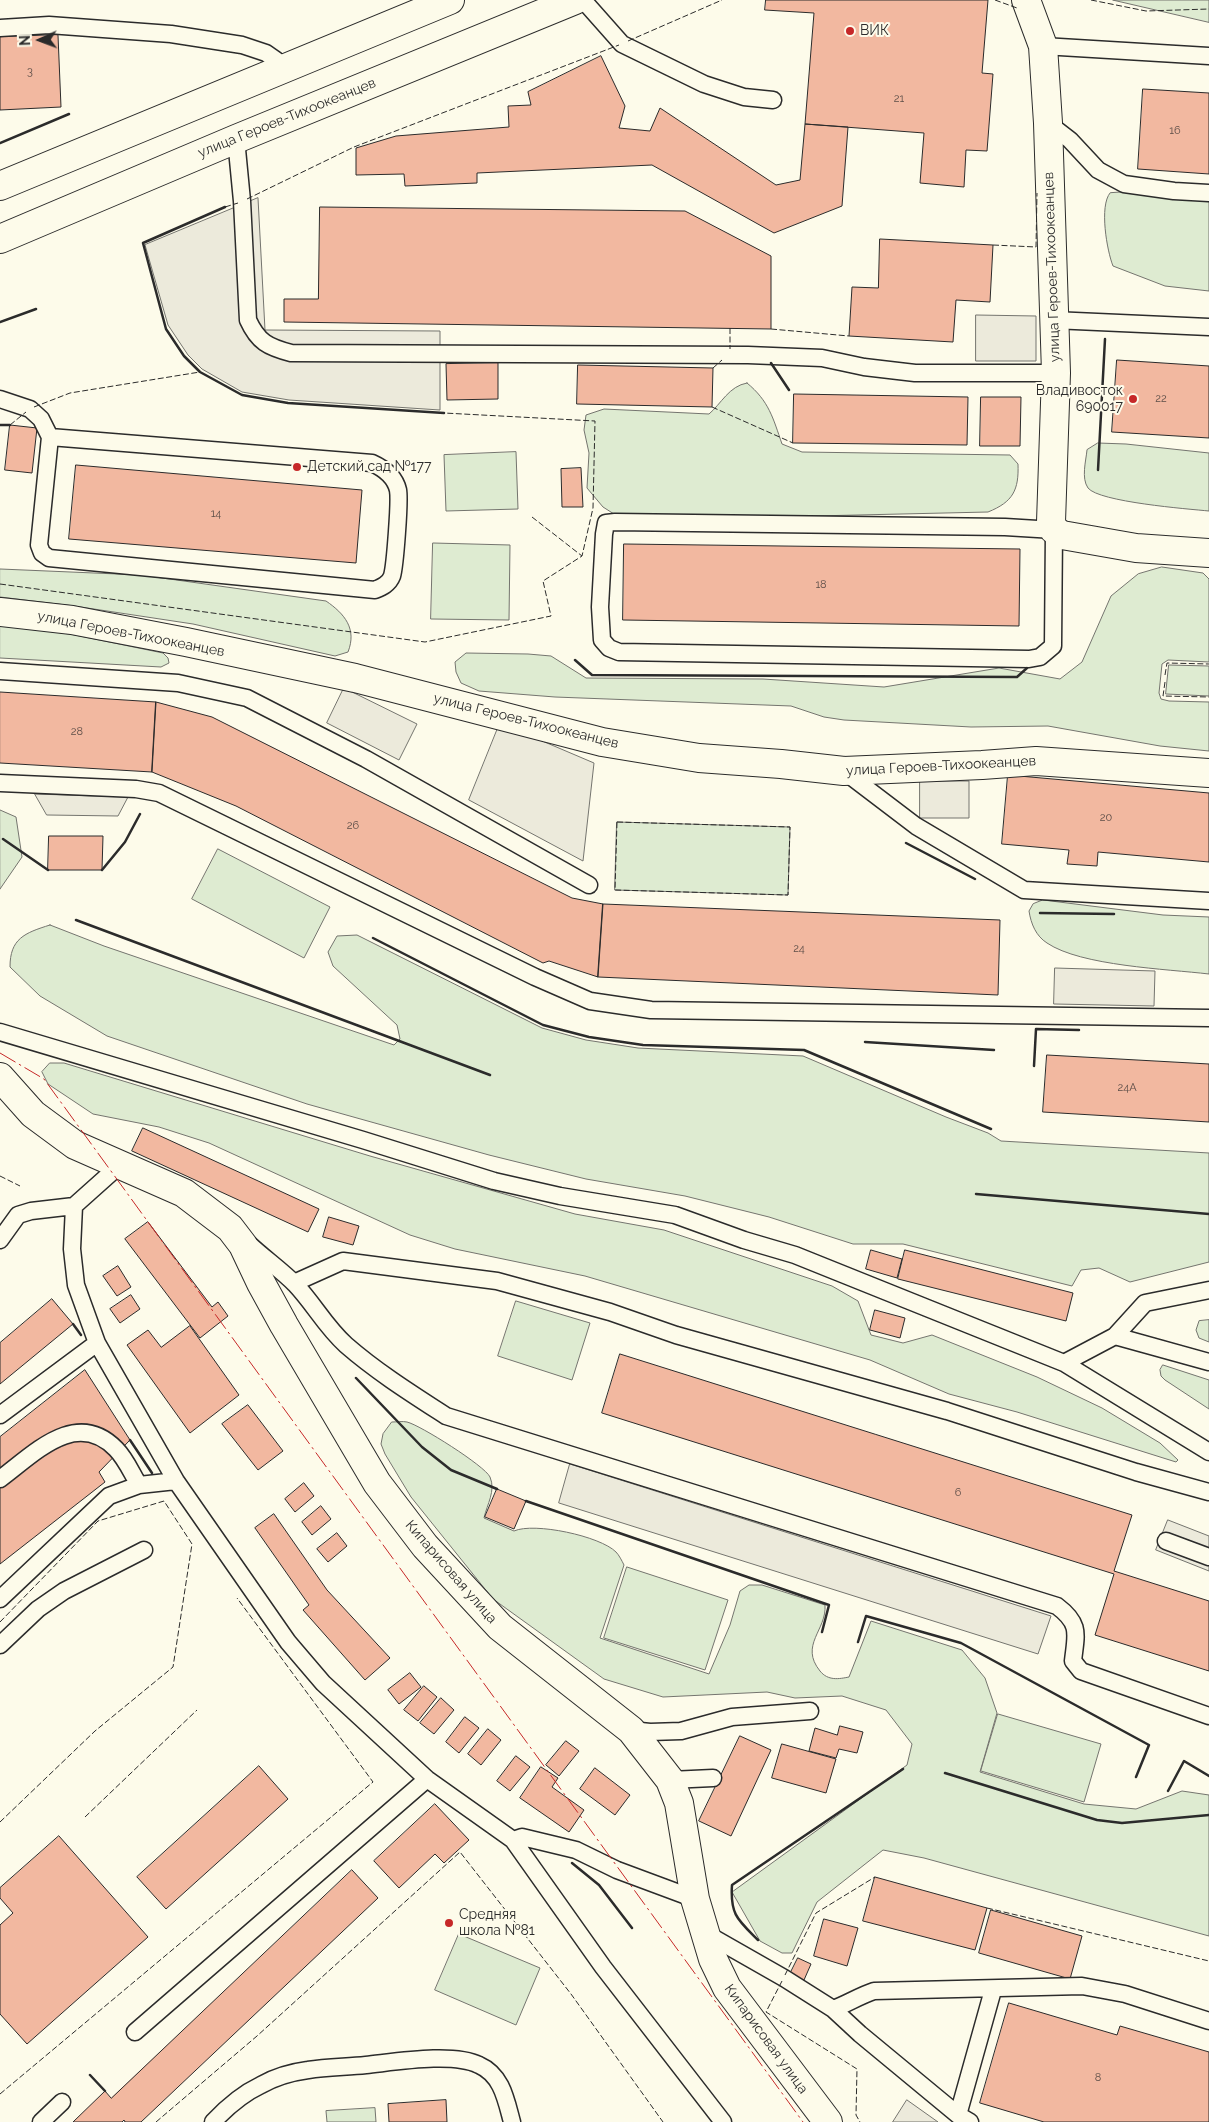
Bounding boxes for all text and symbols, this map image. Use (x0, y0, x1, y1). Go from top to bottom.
north arrow (15, 15, 65, 65)
place label: ВИК (860, 23, 889, 39)
marker: ВИК (844, 25, 856, 37)
text: N (17, 35, 33, 46)
house number: 3 (27, 65, 33, 79)
street label: улица Героев-Тихоокеанцев (196, 75, 378, 161)
house number: 21 (894, 92, 904, 106)
house number: 16 (1169, 124, 1181, 138)
street label: улица Героев-Тихоокеанцев (1040, 172, 1064, 362)
place label: Владивосток 690017 (1036, 383, 1123, 416)
house number: 22 (1155, 392, 1167, 406)
marker: Владивосток 690017 (1127, 393, 1139, 405)
place label: Детский сад №177 (307, 459, 431, 475)
marker: Детский сад №177 (291, 461, 303, 473)
house number: 14 (211, 507, 221, 521)
house number: 18 (815, 578, 827, 592)
street label: улица Героев-Тихоокеанцев (36, 608, 226, 660)
street label: улица Героев-Тихоокеанцев (432, 690, 620, 752)
house number: 28 (71, 725, 83, 739)
street label: улица Героев-Тихоокеанцев (846, 753, 1036, 779)
house number: 20 (1100, 811, 1112, 825)
house number: 26 (347, 819, 359, 833)
house number: 24 (793, 942, 805, 956)
house number: 24А (1117, 1081, 1137, 1095)
house number: 6 (955, 1486, 961, 1500)
street label: Кипарисовая улица (402, 1517, 500, 1627)
place label: Средняя школа №81 (459, 1907, 535, 1940)
marker: Средняя школа №81 (443, 1917, 455, 1929)
street label: Кипарисовая улица (721, 1981, 811, 2097)
house number: 8 (1095, 2071, 1101, 2085)

